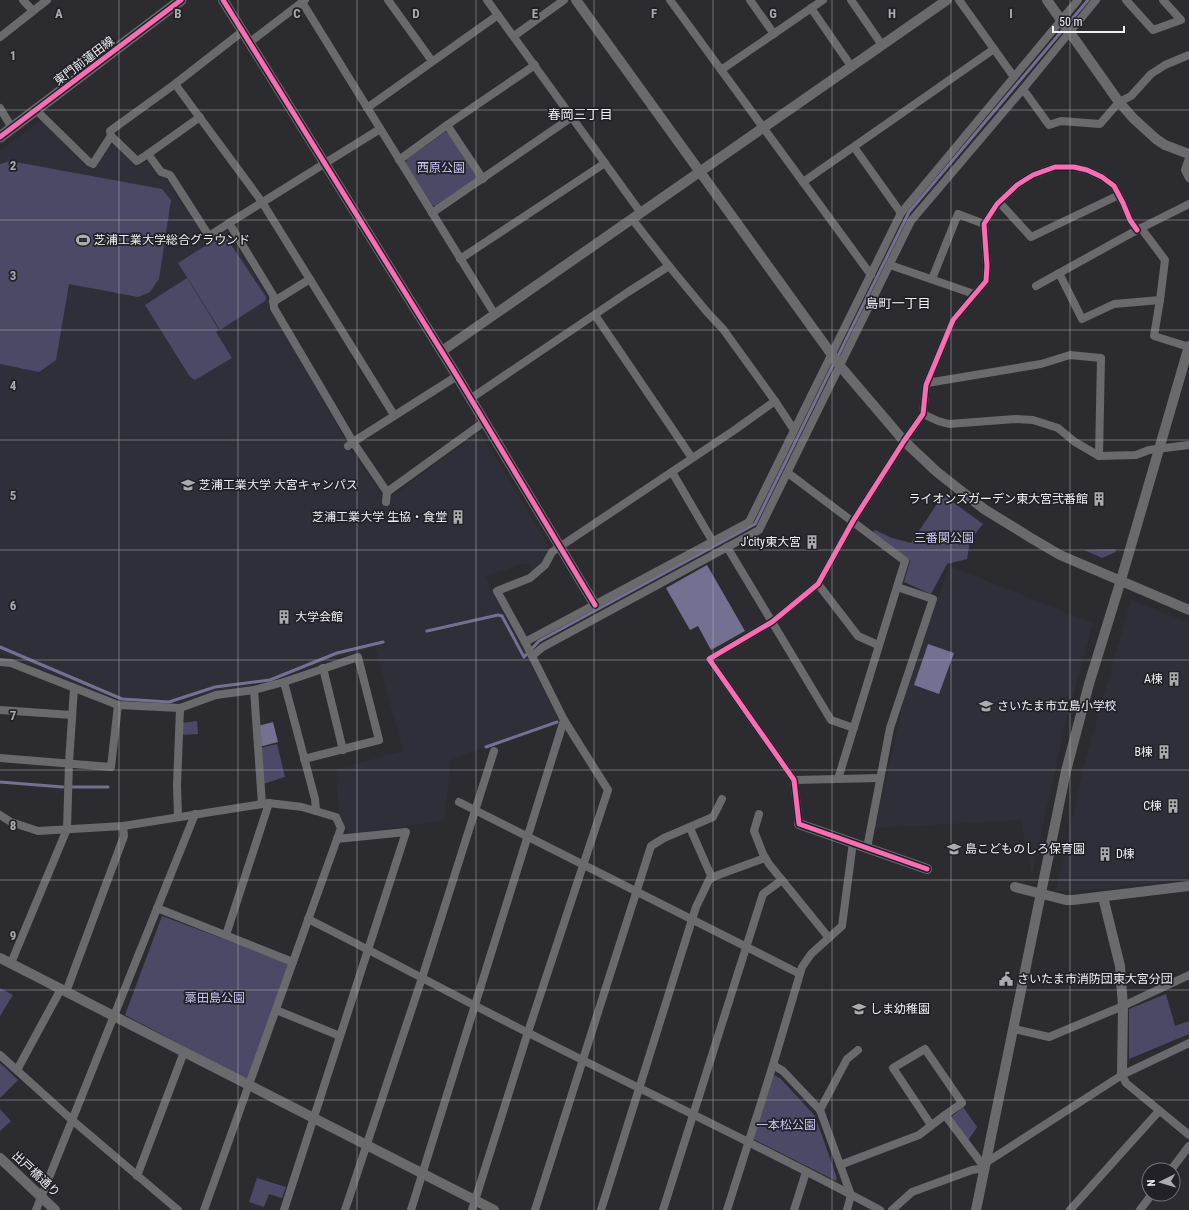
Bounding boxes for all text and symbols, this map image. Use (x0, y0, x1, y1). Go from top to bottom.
text: A (55, 6, 63, 21)
text: B (174, 6, 182, 21)
text: C (293, 6, 301, 21)
text: D (412, 6, 420, 21)
text: E (532, 6, 539, 21)
text: F (651, 6, 657, 21)
text: G (769, 6, 777, 21)
text: H (888, 6, 896, 21)
text: I (1009, 6, 1013, 21)
scale bar (1053, 8, 1124, 34)
text: 50 m (1059, 15, 1083, 29)
street label: 東門前蓮田線 (51, 34, 117, 88)
text: 1 (10, 48, 16, 63)
district label: 春岡三丁目 (547, 107, 613, 122)
text: 2 (10, 158, 17, 173)
park label: 西原公園 (417, 161, 465, 175)
sports icon: 芝浦工業大学総合グラウンド (75, 232, 91, 248)
place label: 芝浦工業大学総合グラウンド (94, 233, 250, 247)
text: 3 (10, 268, 16, 283)
district label: 島町一丁目 (865, 296, 931, 311)
text: 4 (10, 378, 17, 393)
school or university icon: 芝浦工業大学 大宮キャンパス (180, 477, 196, 493)
place label: 芝浦工業大学 大宮キャンパス (199, 478, 358, 492)
text: 5 (10, 488, 17, 503)
building icon: ライオンズガーデン東大宮弐番館 (1091, 491, 1107, 507)
place label: ライオンズガーデン東大宮弐番館 (908, 492, 1088, 506)
building icon: 芝浦工業大学 生協・食堂 (450, 509, 466, 525)
place label: 芝浦工業大学 生協・食堂 (312, 510, 447, 524)
park label: 三番関公園 (914, 531, 974, 545)
building icon: J'city東大宮 (804, 534, 820, 550)
place label: J'city東大宮 (741, 535, 801, 549)
text: 6 (10, 598, 17, 613)
building icon: 大学会館 (276, 609, 292, 625)
place label: 大学会館 (295, 610, 343, 624)
building icon: A棟 (1166, 671, 1182, 687)
place label: A棟 (1144, 672, 1163, 686)
school or university icon: さいたま市立島小学校 (978, 698, 994, 714)
place label: さいたま市立島小学校 (997, 699, 1117, 713)
text: 7 (10, 708, 17, 723)
building icon: B棟 (1156, 744, 1172, 760)
place label: B棟 (1134, 745, 1153, 759)
building icon: C棟 (1165, 798, 1181, 814)
place label: C棟 (1143, 799, 1162, 813)
text: 8 (10, 818, 16, 833)
school or university icon: 島こどものしろ保育園 (946, 841, 962, 857)
place label: 島こどものしろ保育園 (965, 842, 1085, 856)
building icon: D棟 (1097, 846, 1113, 862)
place label: D棟 (1116, 847, 1135, 861)
text: 9 (10, 928, 16, 943)
public building icon: さいたま市消防団東大宮分団 (998, 971, 1014, 987)
place label: さいたま市消防団東大宮分団 (1017, 972, 1173, 986)
park label: 藁田島公園 (185, 991, 245, 1005)
school or university icon: しま幼稚園 (851, 1001, 867, 1017)
place label: しま幼稚園 (870, 1002, 930, 1016)
park label: 一本松公園 (756, 1118, 816, 1132)
street label: 出戸橋通り (9, 1148, 63, 1200)
north arrow (1141, 1162, 1181, 1202)
text: N (1145, 1179, 1158, 1187)

